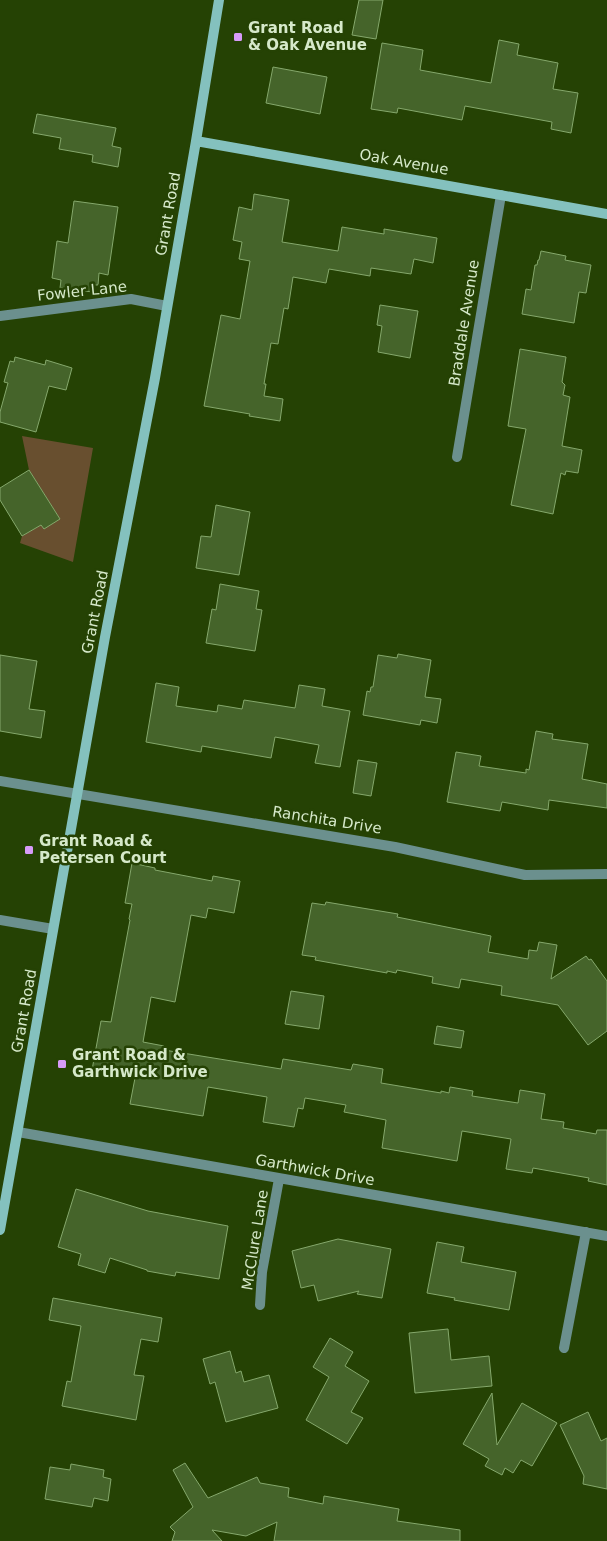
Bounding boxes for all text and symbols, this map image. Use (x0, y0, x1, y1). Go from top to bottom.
place label: Grant Road & Oak Avenue (248, 19, 367, 54)
marker: Grant Road & Oak Avenue (232, 31, 244, 43)
street label: Oak Avenue (358, 145, 450, 179)
street label: Grant Road (152, 171, 184, 257)
street label: Braddale Avenue (445, 258, 483, 388)
street label: Fowler Lane (36, 277, 128, 305)
street label: Grant Road (78, 569, 112, 655)
street label: Ranchita Drive (271, 802, 383, 838)
place label: Grant Road & Petersen Court (39, 832, 166, 867)
marker: Grant Road & Petersen Court (23, 844, 35, 856)
street label: Grant Road (8, 968, 40, 1054)
place label: Grant Road & Garthwick Drive (72, 1046, 208, 1081)
marker: Grant Road & Garthwick Drive (56, 1058, 68, 1070)
street label: Garthwick Drive (254, 1151, 376, 1189)
street label: McClure Lane (238, 1188, 272, 1292)

